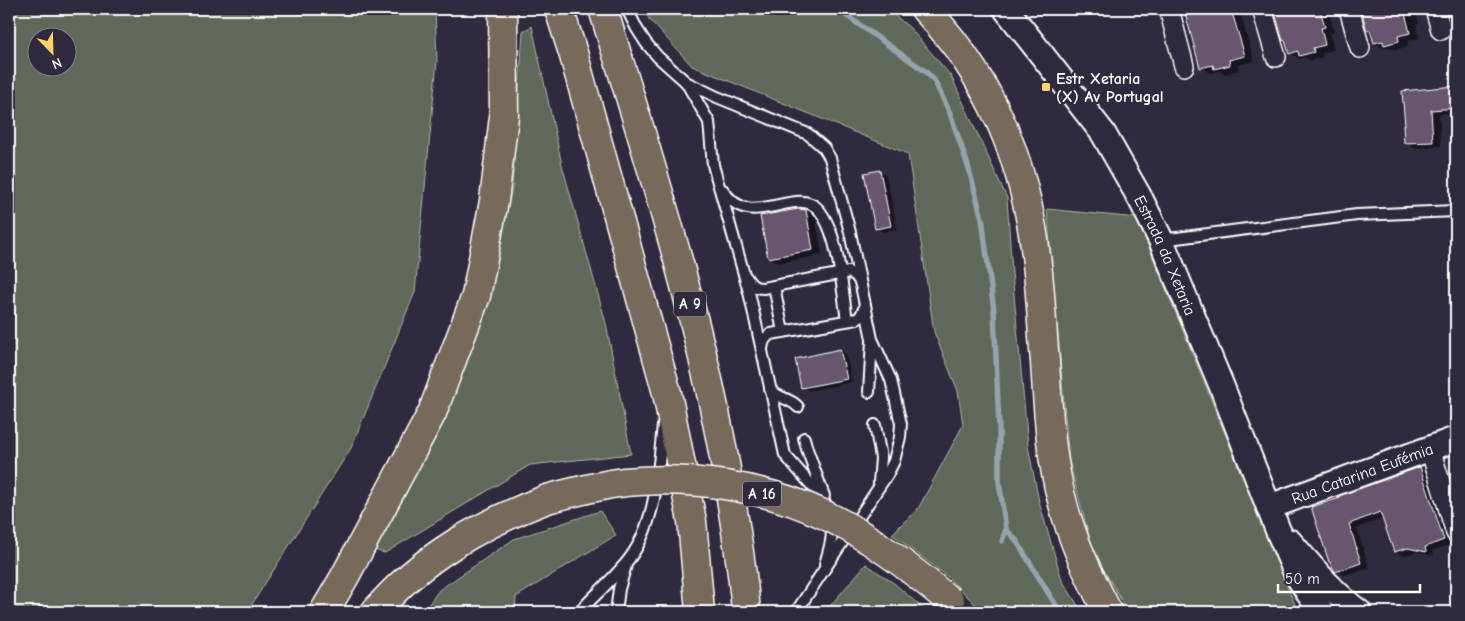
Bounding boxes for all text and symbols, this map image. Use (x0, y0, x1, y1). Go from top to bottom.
north arrow (28, 28, 78, 78)
text: N (49, 54, 64, 73)
place label: Estr Xetaria (X) Av Portugal (1056, 70, 1164, 106)
marker: Estr Xetaria (X) Av Portugal (1040, 81, 1052, 93)
street label: Estrada da Xetaria (1130, 193, 1199, 318)
road number: A 9 (674, 292, 706, 316)
street label: Rua Catarina Eufémia (1289, 440, 1436, 508)
road number: A 16 (743, 482, 781, 506)
scale bar (1278, 561, 1420, 593)
text: 50 m (1285, 570, 1320, 588)

